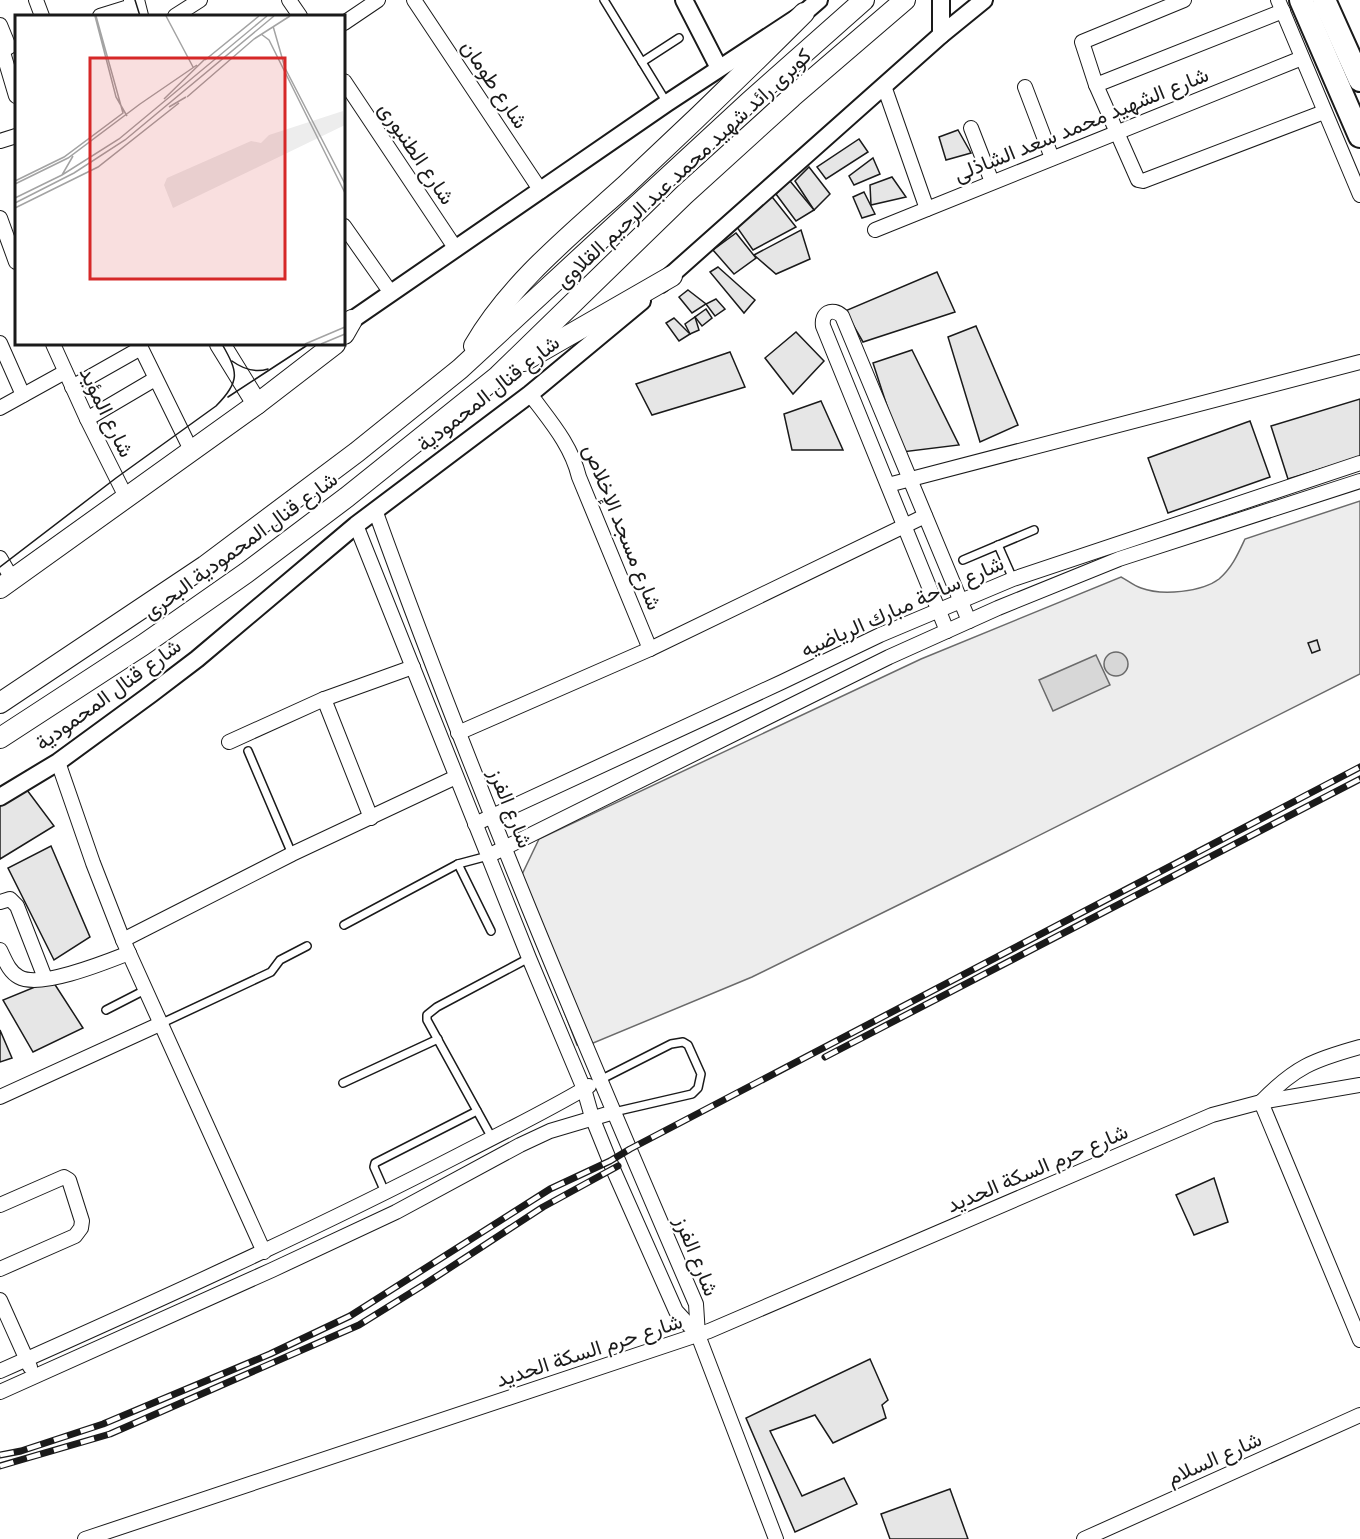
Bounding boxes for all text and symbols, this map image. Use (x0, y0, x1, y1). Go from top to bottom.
inset map (15, 15, 345, 345)
street label: شارع طومان (455, 35, 534, 134)
street label: كوبرى رائد شهيد محمد عبد الرحيم القلاوى (549, 42, 817, 295)
street label: شارع الشهيد محمد سعد الشاذلى (950, 60, 1213, 188)
street label: شارع الطنبورى (372, 97, 461, 210)
street label: شارع قنال المحمودية (411, 329, 565, 458)
street label: شارع المؤيد (73, 362, 140, 462)
street label: شارع مسجد الإخلاص (577, 440, 669, 614)
street label: شارع قنال المحمودية البحرى (137, 465, 343, 626)
street label: شارع ساحة مبارك الرياضيه (796, 549, 1008, 664)
street label: شارع قنال المحمودية (30, 632, 187, 757)
street label: شارع الفرز (482, 763, 539, 852)
street label: شارع حرم السكة الحديد (942, 1118, 1132, 1219)
street label: شارع الفرز (668, 1211, 725, 1300)
street label: شارع حرم السكة الحديد (492, 1307, 686, 1394)
street label: شارع السلام (1162, 1425, 1266, 1492)

